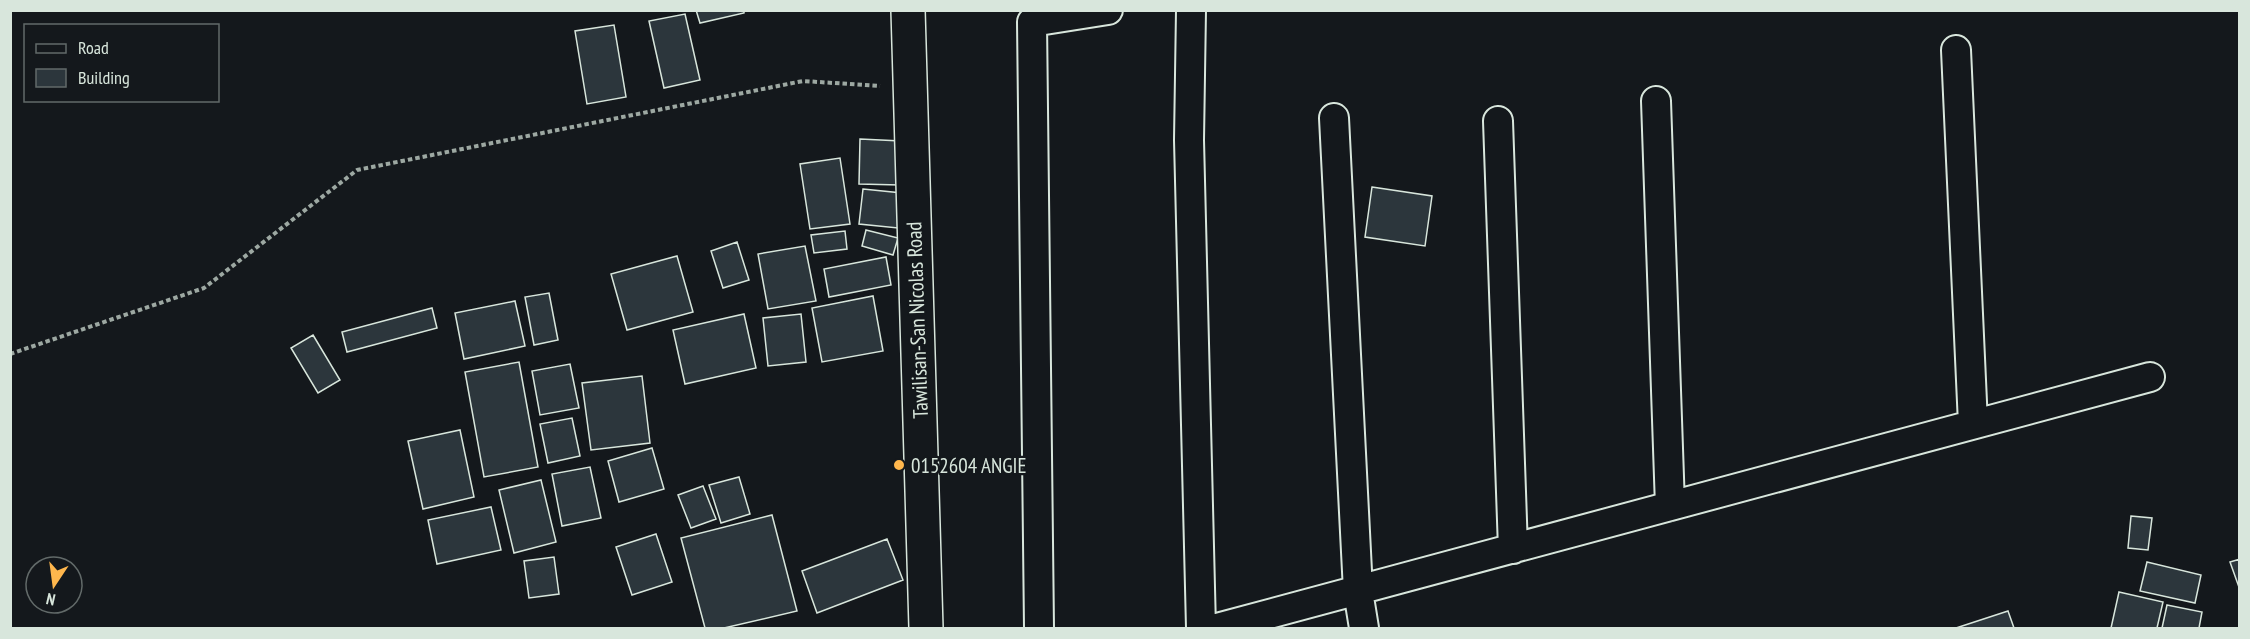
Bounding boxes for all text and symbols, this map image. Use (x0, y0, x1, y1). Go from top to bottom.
legend (24, 24, 219, 102)
text: Road (78, 36, 109, 59)
text: Building (78, 66, 130, 89)
street label: Tawilisan-San Nicolas Road (900, 221, 934, 419)
place label: 0152604 ANGIE (911, 452, 1027, 479)
marker: 0152604 ANGIE (892, 458, 906, 472)
north arrow (24, 555, 84, 615)
text: N (44, 589, 57, 610)

